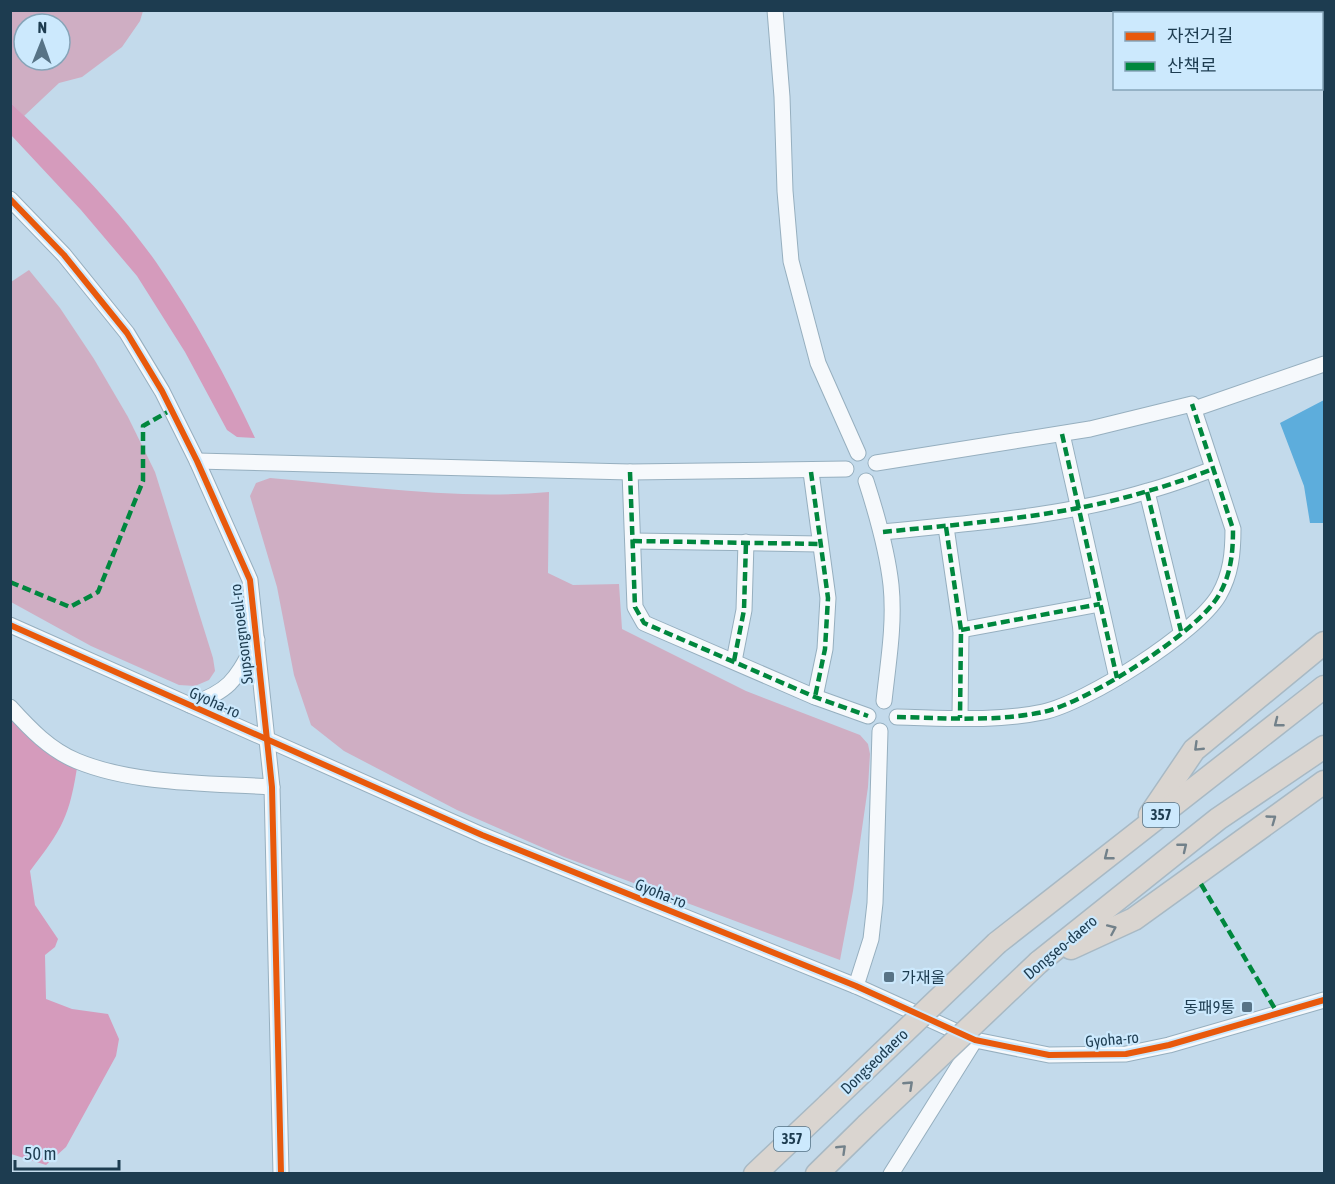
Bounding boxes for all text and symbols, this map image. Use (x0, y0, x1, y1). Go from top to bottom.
north arrow (12, 12, 72, 72)
legend (1113, 12, 1323, 90)
text: N (37, 18, 47, 36)
text: 자전거길 (1167, 25, 1233, 46)
text: 산책로 (1167, 55, 1217, 76)
street label: Supsongnoeul-ro (226, 583, 257, 685)
street label: Gyoha-ro (186, 683, 243, 722)
one-way arrow (1274, 716, 1285, 727)
one-way arrow (1195, 740, 1205, 751)
road number: 357 (1143, 803, 1179, 827)
one-way arrow (1265, 815, 1276, 826)
one-way arrow (1177, 843, 1188, 854)
one-way arrow (1104, 849, 1115, 860)
street label: Gyoha-ro (632, 875, 689, 912)
street label: Dongseo-daero (1020, 911, 1101, 984)
one-way arrow (1105, 924, 1116, 936)
place label: 가재울 (901, 968, 945, 986)
marker: 가재울 (882, 970, 896, 984)
place label: 동패9통 (1183, 998, 1235, 1016)
marker: 동패9통 (1240, 1000, 1254, 1014)
street label: Dongseodaero (837, 1025, 912, 1098)
street label: Gyoha-ro (1084, 1028, 1140, 1051)
one-way arrow (903, 1081, 913, 1092)
road number: 357 (774, 1127, 810, 1151)
scale bar (15, 1133, 118, 1171)
text: 50 m (24, 1143, 56, 1164)
one-way arrow (834, 1146, 845, 1157)

